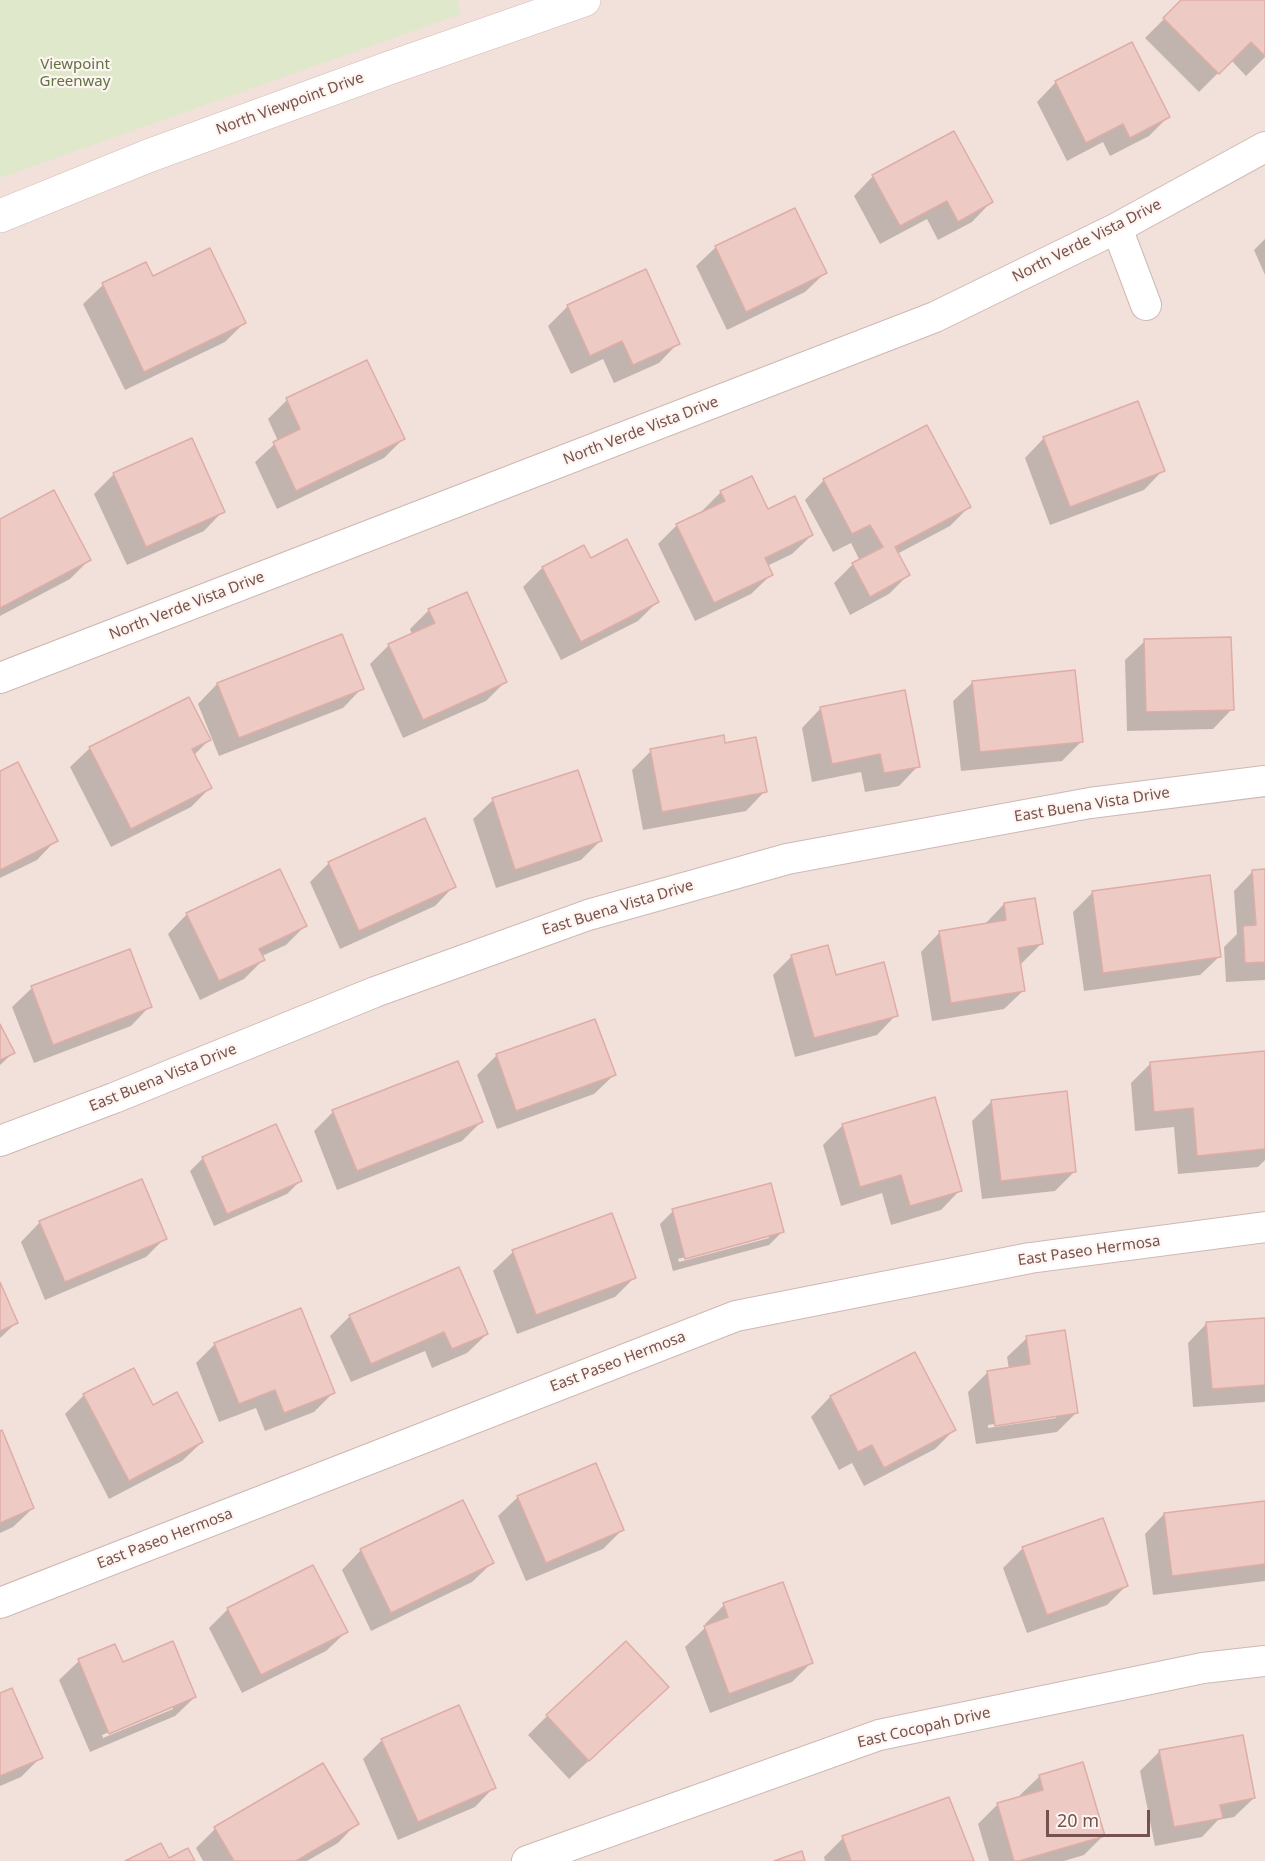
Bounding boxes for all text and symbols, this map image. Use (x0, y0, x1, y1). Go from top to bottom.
park label: Viewpoint Greenway (40, 56, 110, 91)
street label: North Viewpoint Drive (214, 69, 366, 139)
street label: North Verde Vista Drive (1010, 196, 1164, 286)
street label: North Verde Vista Drive (561, 393, 721, 469)
street label: North Verde Vista Drive (107, 568, 267, 644)
street label: East Buena Vista Drive (1013, 784, 1171, 826)
street label: East Buena Vista Drive (540, 876, 696, 940)
street label: East Buena Vista Drive (87, 1040, 239, 1116)
street label: East Paseo Hermosa (1017, 1232, 1161, 1270)
street label: East Paseo Hermosa (548, 1328, 688, 1396)
street label: East Paseo Hermosa (95, 1505, 235, 1573)
street label: East Cocopah Drive (856, 1704, 992, 1752)
scale bar (1049, 1798, 1152, 1836)
text: 20 m (1057, 1808, 1099, 1832)

